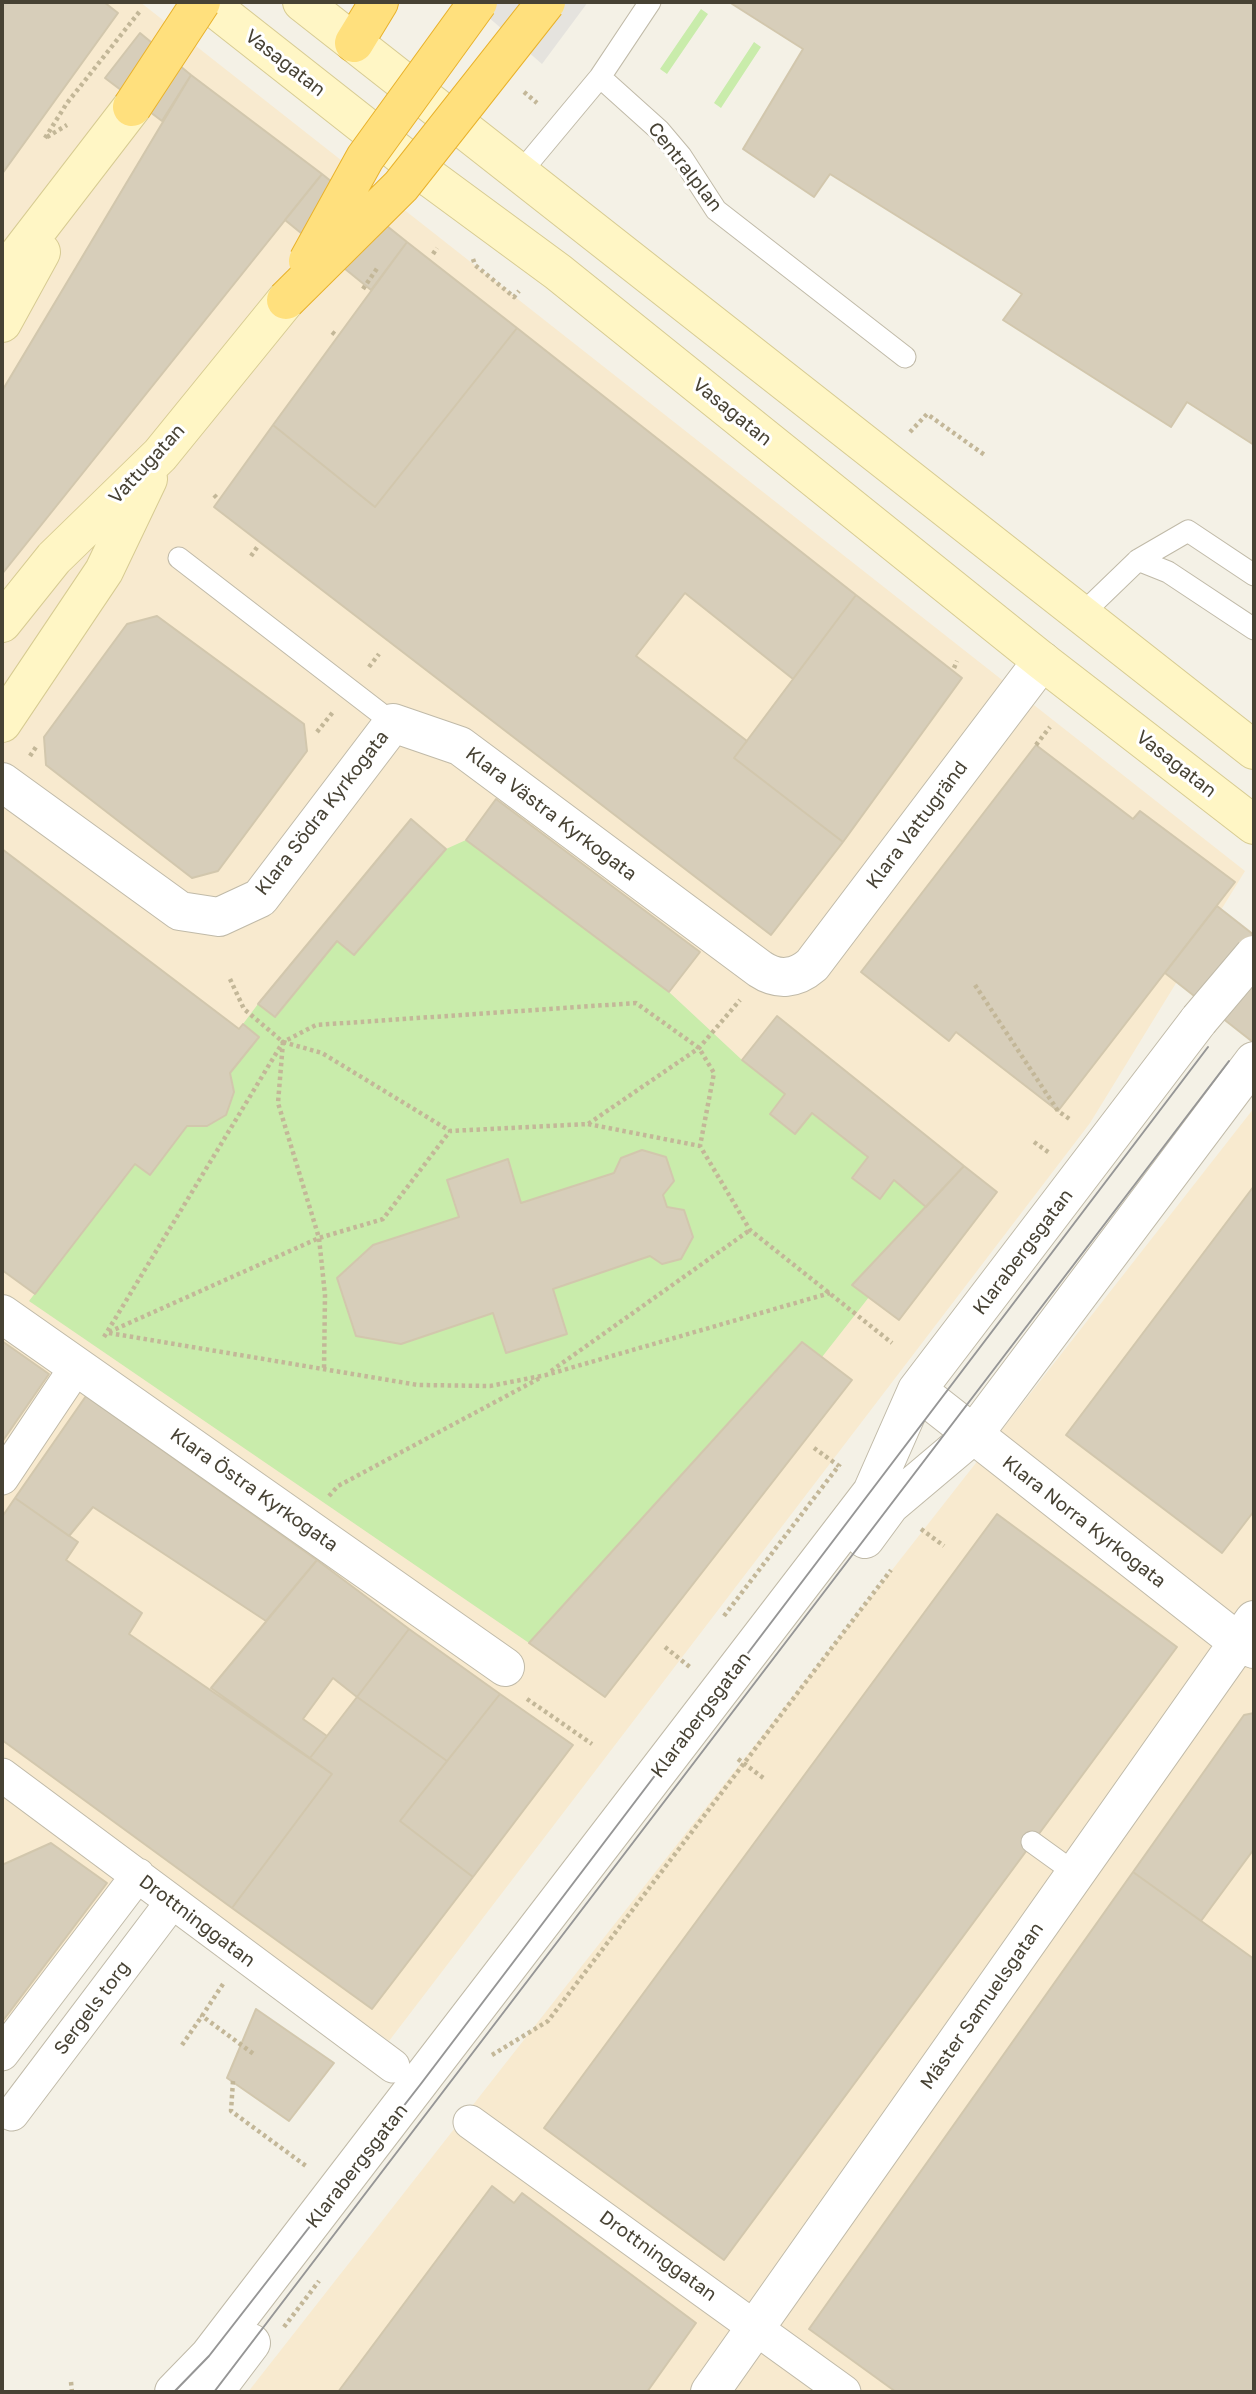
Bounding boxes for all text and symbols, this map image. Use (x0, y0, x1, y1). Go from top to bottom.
street label: Vasagatan (240, 25, 330, 101)
street label: Centralplan (643, 118, 727, 216)
street label: Vasagatan (688, 373, 776, 451)
street label: Vattugatan (104, 419, 190, 509)
street label: Klara Södra Kyrkogata (250, 726, 394, 900)
street label: Vasagatan (1131, 726, 1221, 802)
street label: Klara Västra Kyrkogata (461, 742, 641, 886)
street label: Klara Vattugränd (862, 757, 972, 893)
street label: Klarabergsgatan (968, 1185, 1078, 1319)
street label: Klara Östra Kyrkogata (166, 1423, 342, 1557)
street label: Klara Norra Kyrkogata (998, 1451, 1170, 1593)
street label: Klarabergsgatan (646, 1648, 756, 1782)
street label: Drottninggatan (135, 1870, 259, 1972)
street label: Mäster Samuelsgatan (916, 1918, 1048, 2094)
street label: Sergels torg (49, 1956, 135, 2060)
street label: Klarabergsgatan (301, 2099, 413, 2233)
street label: Drottninggatan (595, 2206, 721, 2306)

